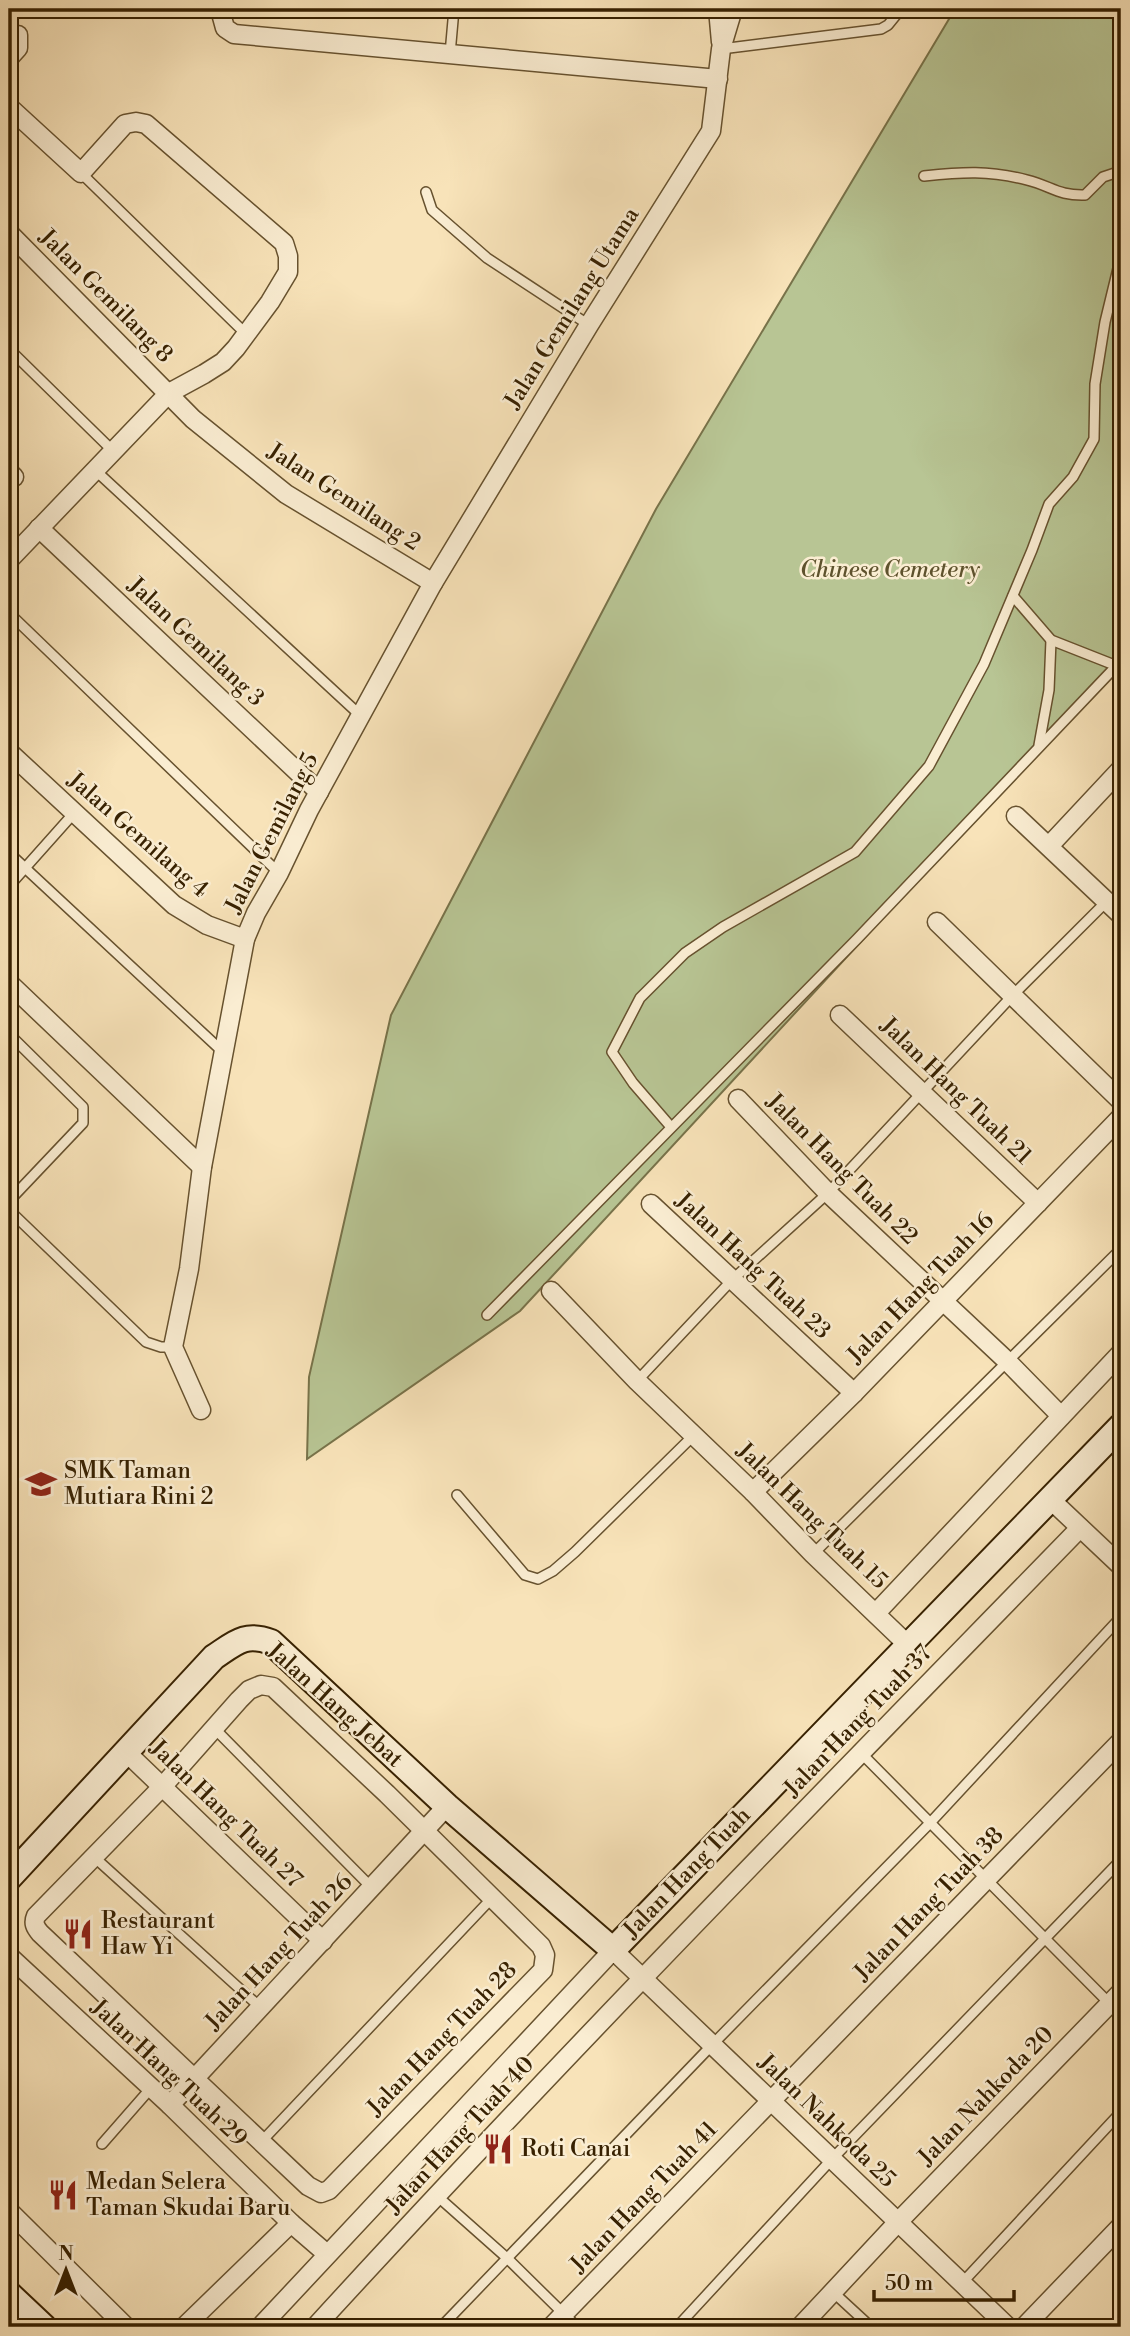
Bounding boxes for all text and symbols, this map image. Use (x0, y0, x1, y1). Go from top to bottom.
street label: Jalan Gemilang Utama (498, 202, 646, 415)
street label: Jalan Gemilang 8 (33, 223, 179, 369)
street label: Jalan Gemilang 2 (262, 437, 426, 557)
park label: Chinese Cemetery (800, 556, 981, 584)
street label: Jalan Gemilang 3 (121, 571, 270, 712)
street label: Jalan Gemilang 5 (219, 748, 324, 919)
street label: Jalan Gemilang 4 (61, 766, 214, 904)
street label: Jalan Hang Tuah 21 (874, 1011, 1038, 1170)
street label: Jalan Hang Tuah 22 (760, 1087, 923, 1250)
street label: Jalan Hang Tuah 23 (669, 1186, 836, 1345)
street label: Jalan Hang Tuah 16 (841, 1207, 1000, 1370)
street label: Jalan Hang Tuah 15 (730, 1436, 893, 1595)
place label: SMK Taman Mutiara Rini 2 (64, 1457, 214, 1511)
school or university icon: SMK Taman Mutiara Rini 2 (24, 1467, 58, 1501)
street label: Jalan Hang Jebat (261, 1636, 409, 1773)
street label: Jalan Hang Tuah 37 (778, 1639, 938, 1803)
street label: Jalan Hang Tuah 27 (143, 1733, 308, 1894)
street label: Jalan Hang Tuah (617, 1801, 757, 1945)
street label: Jalan Hang Tuah 38 (848, 1821, 1010, 1987)
street label: Jalan Hang Tuah 26 (199, 1868, 359, 2037)
place label: Restaurant Haw Yi (101, 1907, 215, 1961)
restaurant icon: Restaurant Haw Yi (61, 1917, 95, 1951)
street label: Jalan Hang Tuah 28 (361, 1956, 523, 2123)
street label: Jalan Hang Tuah 29 (84, 1993, 253, 2153)
street label: Jalan Nahkoda 20 (912, 2021, 1060, 2172)
street label: Jalan Nahkoda 25 (752, 2048, 902, 2194)
street label: Jalan Hang Tuah 40 (379, 2050, 540, 2220)
street label: Jalan Hang Tuah 41 (564, 2115, 724, 2279)
restaurant icon: Roti Canai (481, 2132, 515, 2166)
place label: Roti Canai (521, 2135, 630, 2163)
place label: Medan Selera Taman Skudai Baru (86, 2168, 290, 2222)
restaurant icon: Medan Selera Taman Skudai Baru (46, 2178, 80, 2212)
north arrow (32, 2234, 102, 2304)
text: N (58, 2242, 74, 2266)
scale bar (874, 2259, 1014, 2303)
text: 50 m (885, 2271, 933, 2297)

